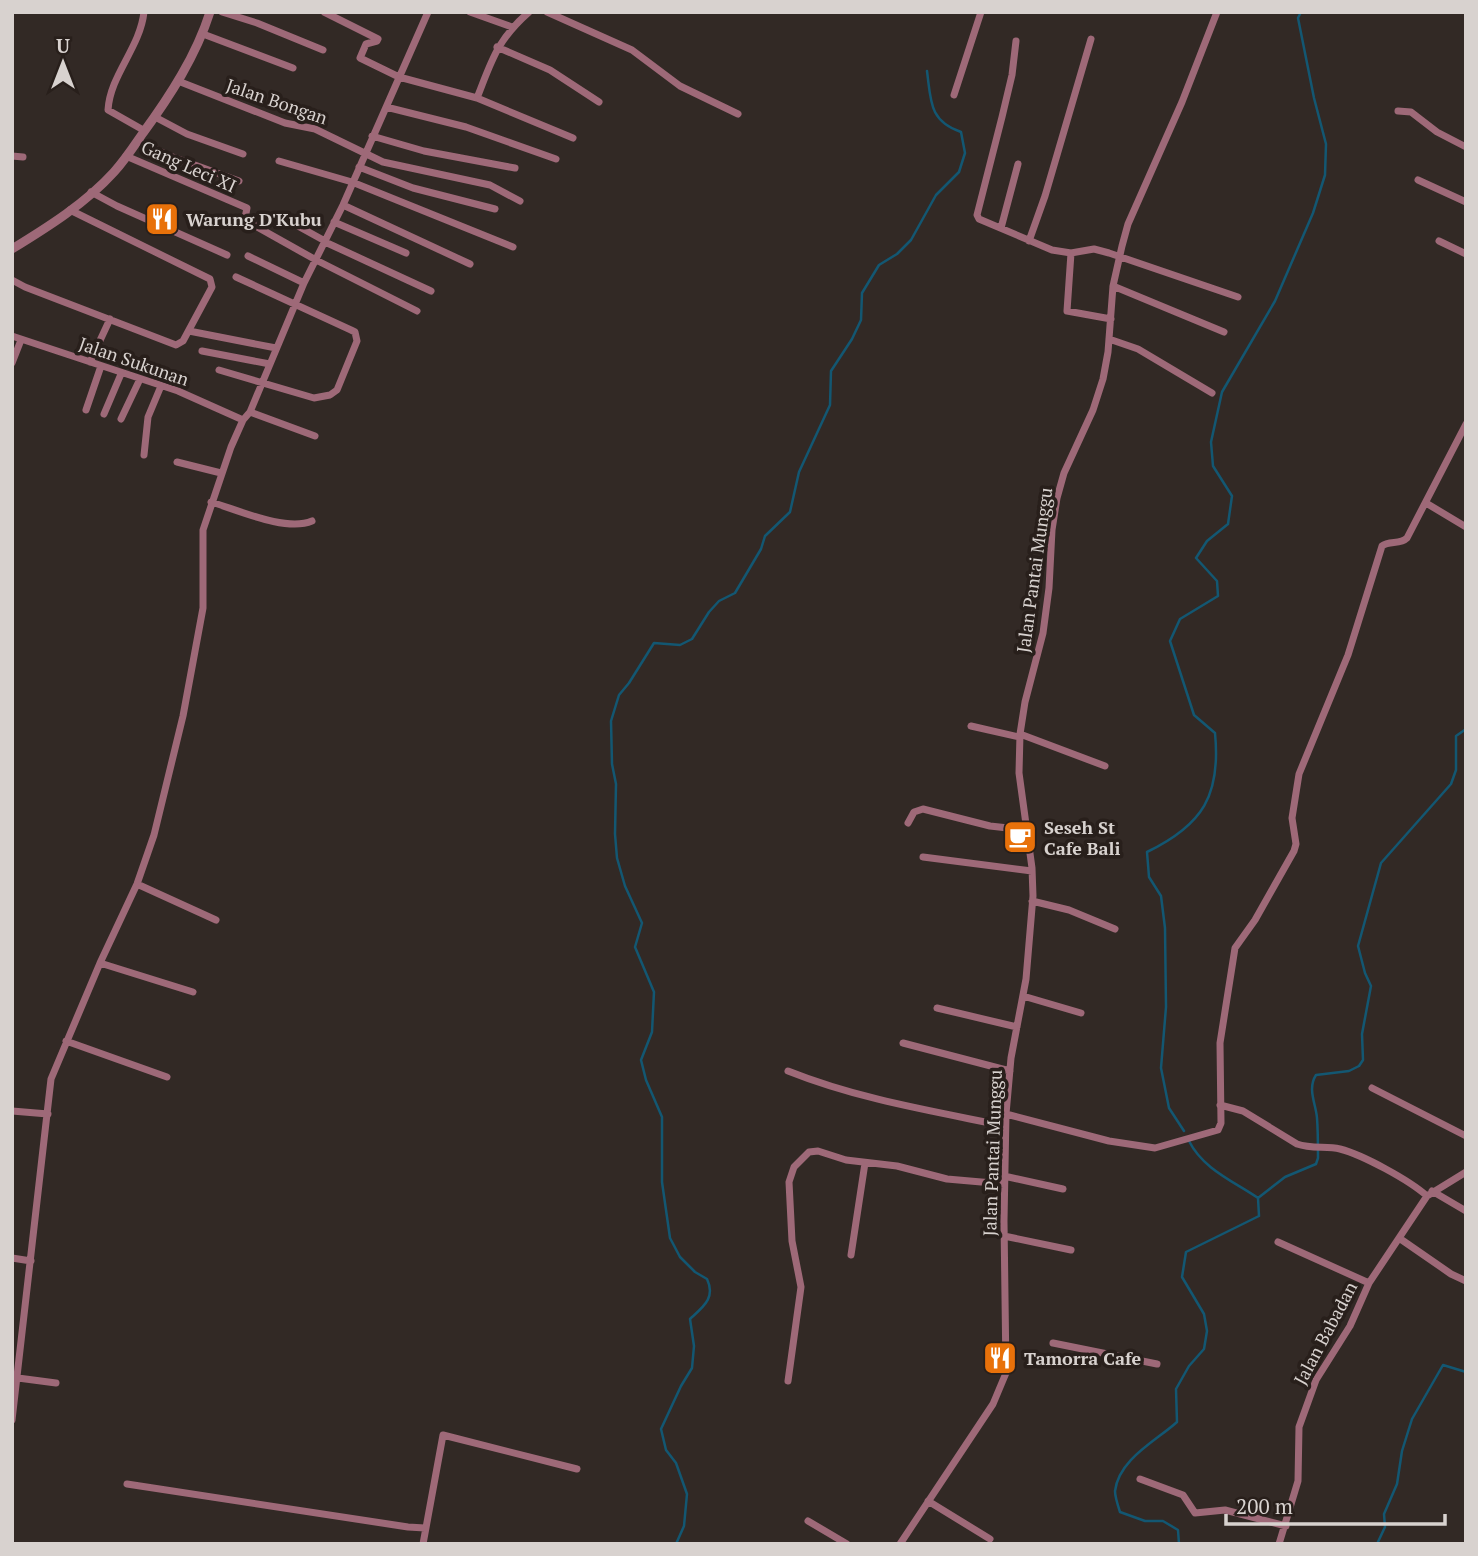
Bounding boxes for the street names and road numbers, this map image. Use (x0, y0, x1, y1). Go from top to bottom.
street label: Jalan Bongan (223, 72, 331, 130)
street label: Gang Leci XI (138, 134, 240, 198)
street label: Jalan Sukunan (76, 331, 192, 391)
street label: Jalan Pantai Munggu (1011, 486, 1057, 654)
street label: Jalan Pantai Munggu (977, 1069, 1007, 1237)
street label: Jalan Babadan (1288, 1277, 1362, 1389)

